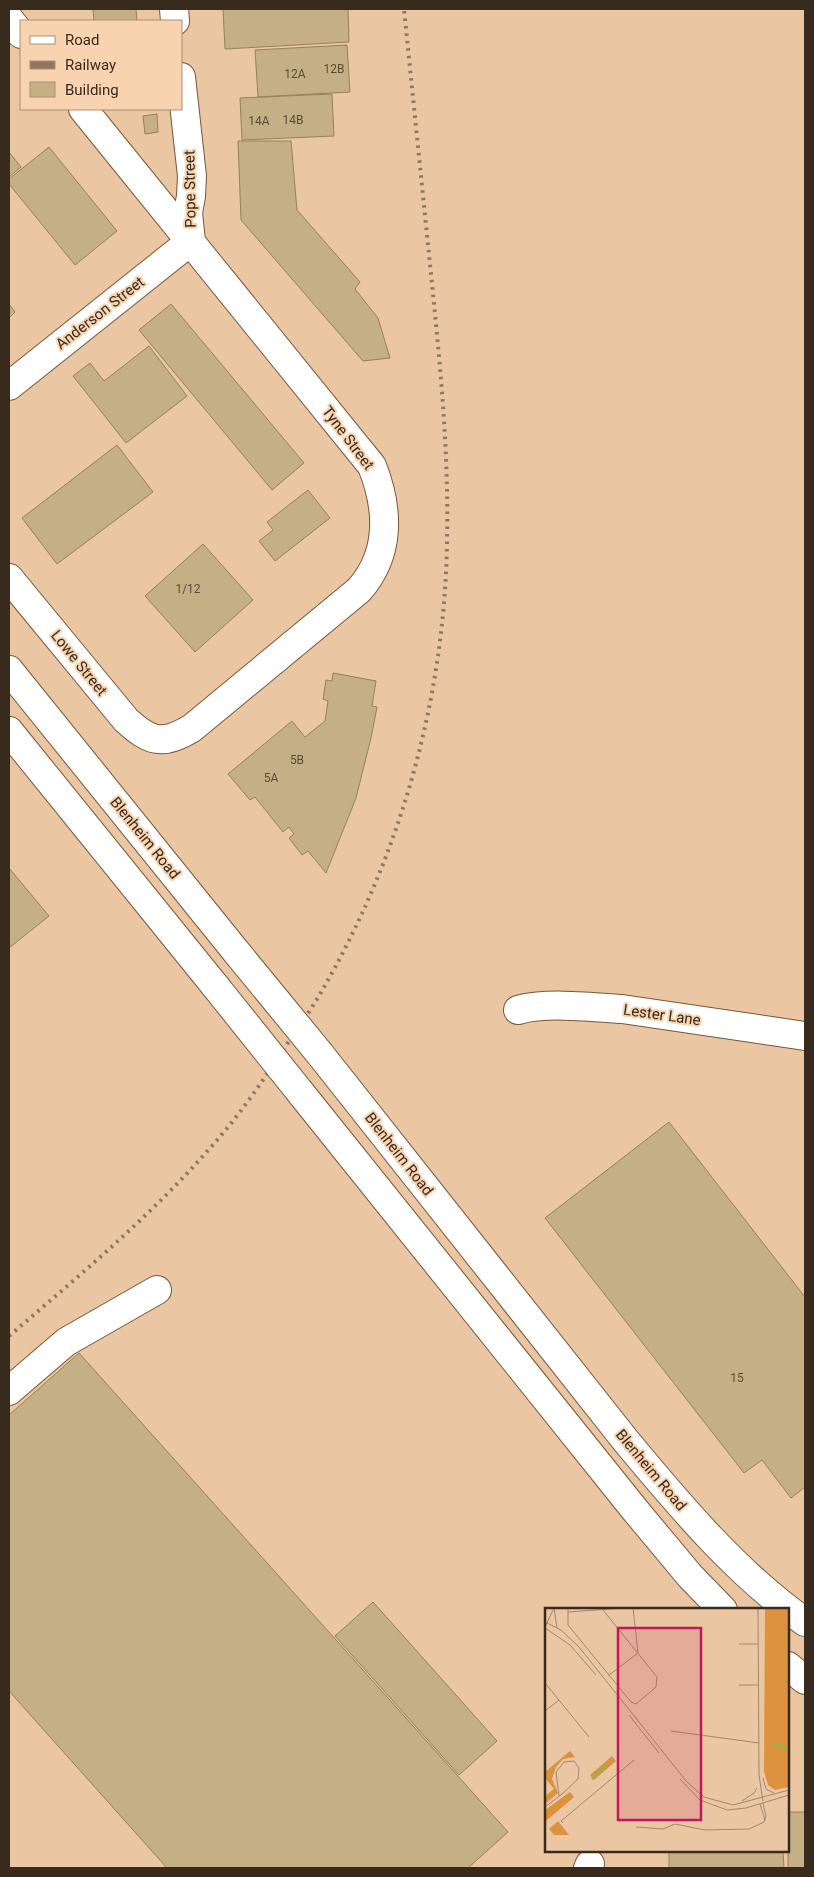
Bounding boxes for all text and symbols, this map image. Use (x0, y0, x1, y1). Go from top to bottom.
legend (20, 20, 182, 110)
text: Road (65, 31, 99, 49)
text: Railway (65, 56, 116, 74)
house number: 12B (324, 62, 344, 76)
house number: 12A (284, 67, 306, 81)
text: Building (65, 81, 119, 99)
house number: 14B (283, 113, 303, 127)
house number: 14A (248, 114, 270, 128)
street label: Pope Street (180, 150, 200, 228)
street label: Anderson Street (52, 273, 148, 353)
street label: Tyne Street (318, 403, 378, 473)
house number: 1/12 (175, 582, 201, 596)
street label: Lowe Street (47, 627, 111, 699)
house number: 5B (290, 753, 304, 767)
house number: 5A (264, 771, 278, 785)
street label: Blenheim Road (106, 793, 184, 883)
street label: Lester Lane (622, 1001, 702, 1029)
street label: Blenheim Road (361, 1109, 437, 1199)
house number: 15 (730, 1371, 744, 1385)
street label: Blenheim Road (612, 1426, 690, 1514)
inset map (545, 1608, 789, 1852)

